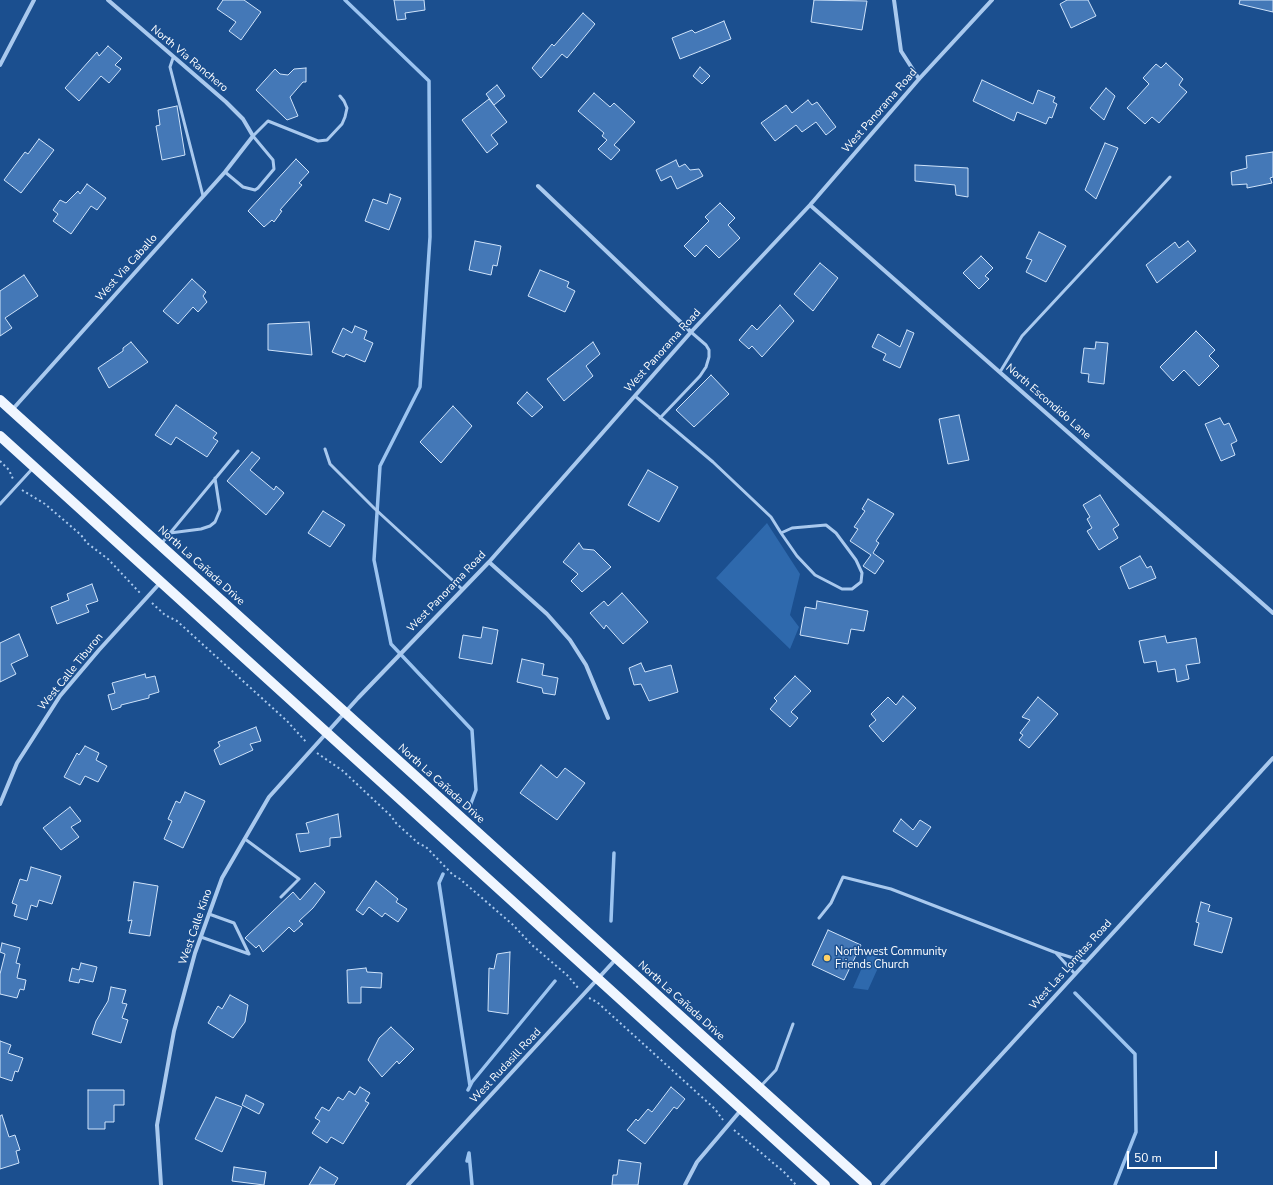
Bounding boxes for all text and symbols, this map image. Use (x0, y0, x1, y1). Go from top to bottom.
street label: North Via Ranchero (148, 23, 230, 95)
street label: West Panorama Road (840, 66, 920, 156)
street label: West Via Caballo (93, 232, 161, 304)
street label: West Panorama Road (622, 307, 704, 395)
street label: North Escondido Lane (1003, 361, 1093, 443)
street label: North La Cañada Drive (155, 524, 247, 608)
street label: West Panorama Road (405, 549, 489, 635)
street label: West Calle Tiburon (36, 631, 106, 713)
street label: North La Cañada Drive (395, 742, 487, 826)
street label: West Calle Kino (177, 887, 215, 967)
street label: West Las Lomitas Road (1027, 917, 1115, 1013)
place label: Northwest Community Friends Church (835, 945, 947, 971)
marker: Northwest Community Friends Church (822, 953, 832, 963)
street label: North La Cañada Drive (635, 959, 727, 1043)
street label: West Rudasill Road (468, 1026, 544, 1106)
scale bar (1129, 1143, 1219, 1169)
text: 50 m (1134, 1150, 1162, 1166)

